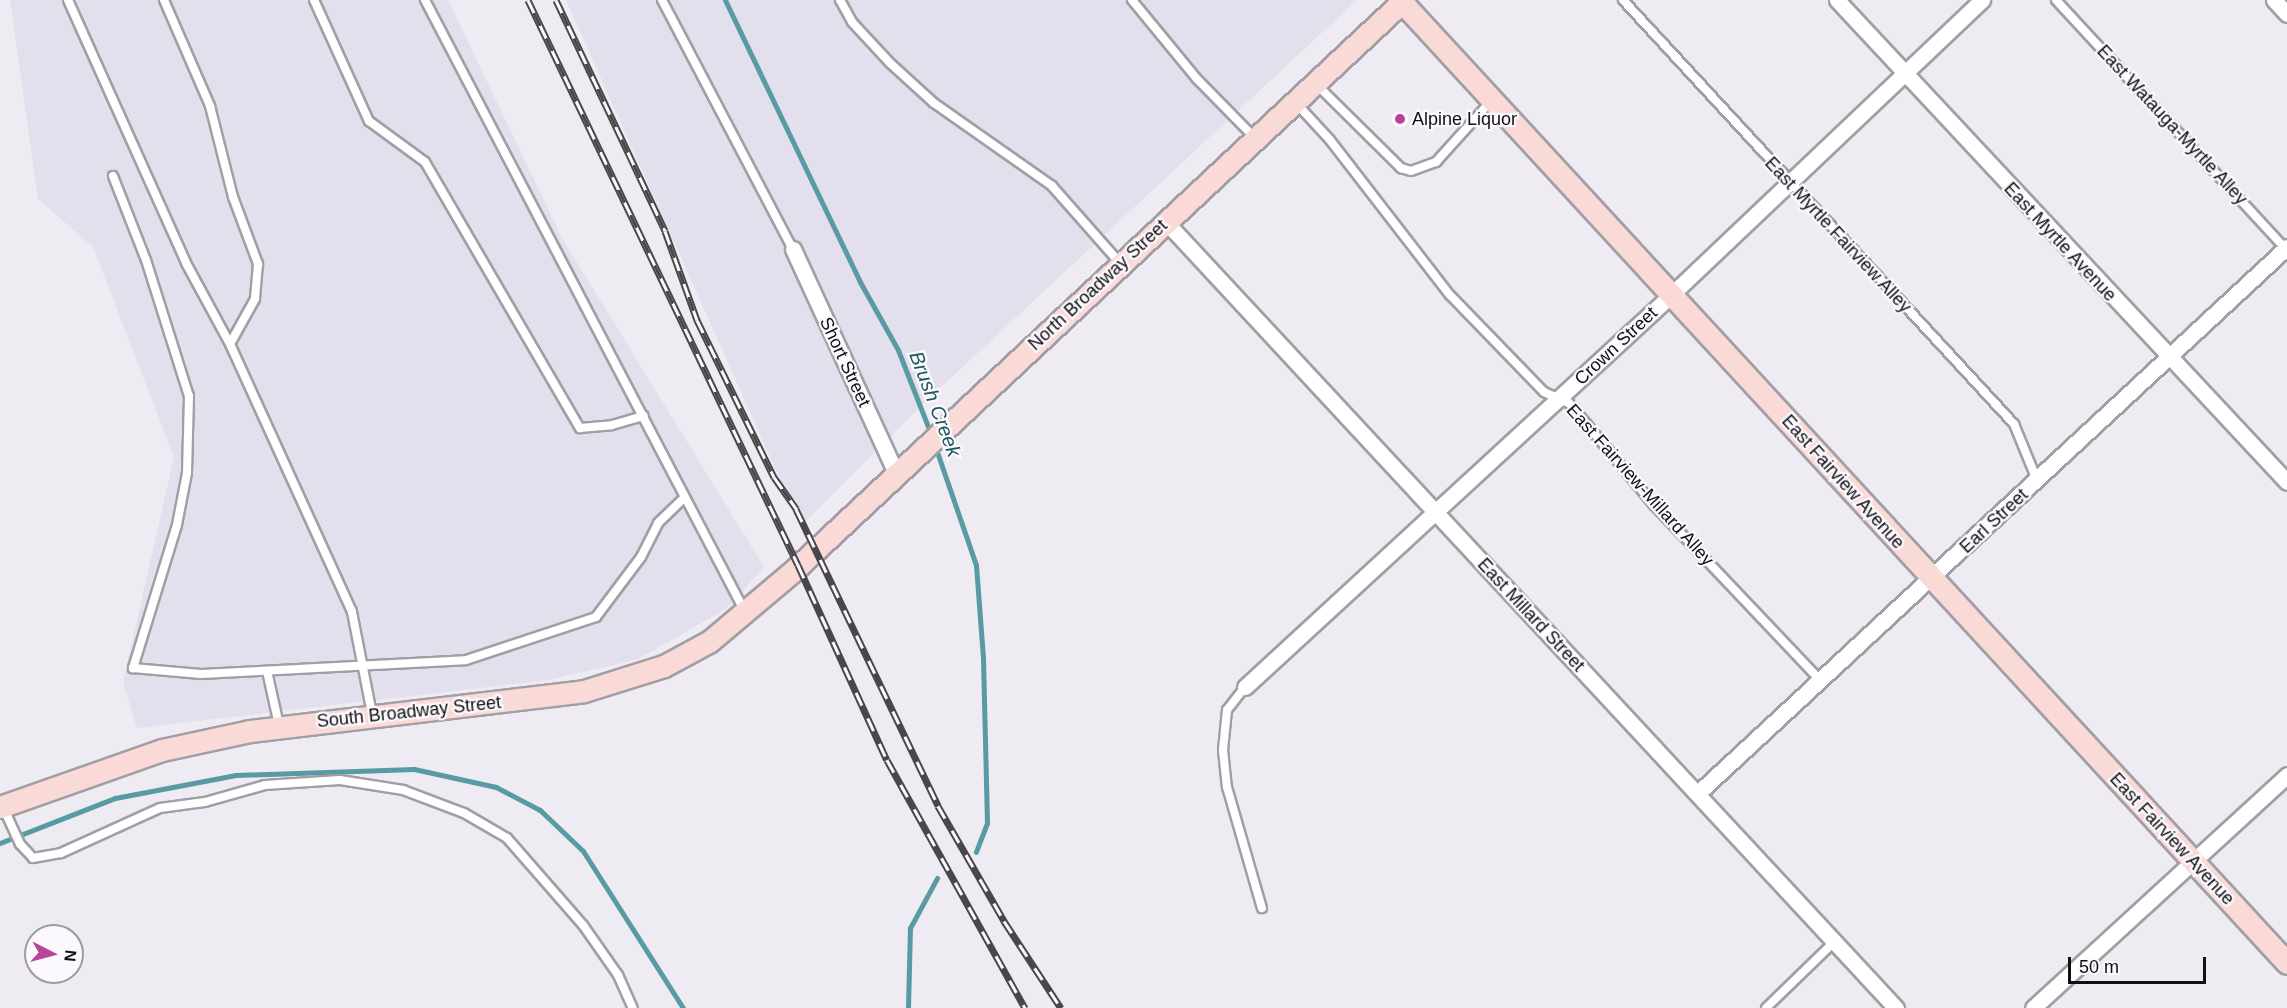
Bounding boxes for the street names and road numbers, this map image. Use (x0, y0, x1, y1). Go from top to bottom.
street label: East Watauga-Myrtle Alley (2092, 40, 2252, 210)
street label: East Myrtle Fairview Alley (1760, 152, 1916, 318)
street label: East Myrtle Avenue (1999, 178, 2121, 306)
street label: North Broadway Street (1024, 215, 1172, 355)
street label: Crown Street (1570, 302, 1662, 390)
street label: Short Street (815, 314, 875, 410)
street label: East Fairview-Millard Alley (1561, 399, 1719, 571)
street label: East Fairview Avenue (1777, 410, 1909, 554)
street label: Earl Street (1956, 484, 2032, 558)
street label: East Millard Street (1473, 554, 1589, 676)
street label: South Broadway Street (316, 692, 502, 732)
street label: East Fairview Avenue (2105, 768, 2239, 910)

